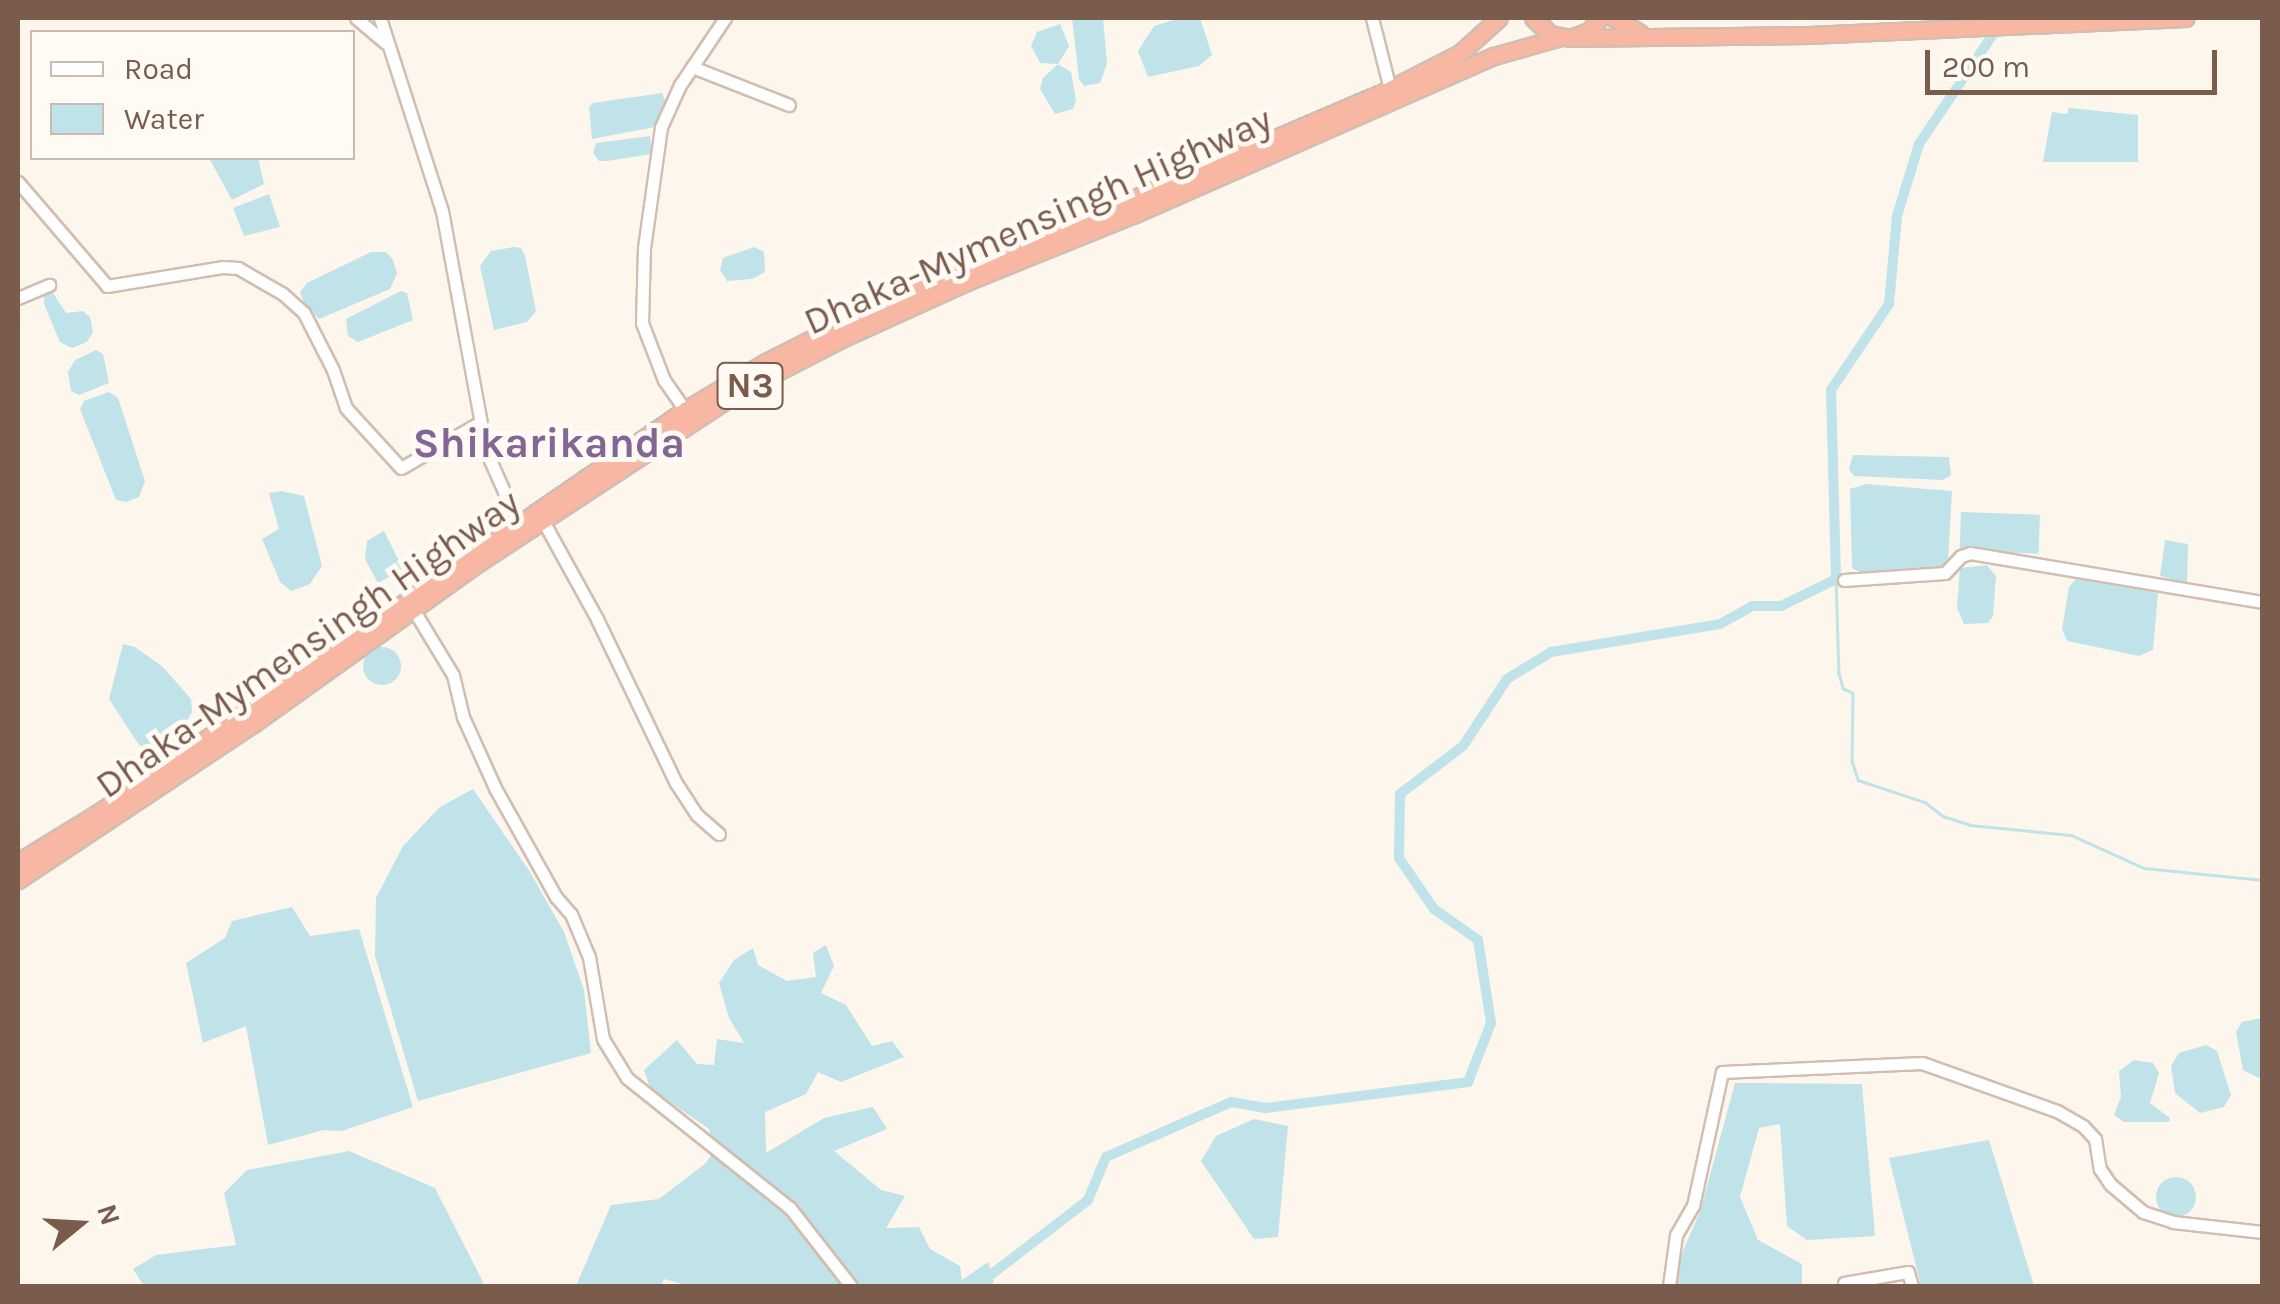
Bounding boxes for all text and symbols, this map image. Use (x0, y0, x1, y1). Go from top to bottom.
legend (30, 30, 355, 160)
scale bar (1930, 30, 2222, 92)
text: 200 m (1942, 49, 2030, 85)
text: Road (124, 51, 193, 87)
street label: Dhaka-Mymensingh Highway (797, 97, 1279, 345)
text: Water (124, 101, 204, 137)
road number: N3 (715, 356, 785, 416)
district label: Shikarikanda (413, 418, 685, 468)
street label: Dhaka-Mymensingh Highway (87, 480, 529, 808)
north arrow (30, 1174, 130, 1274)
text: N (90, 1200, 128, 1229)

